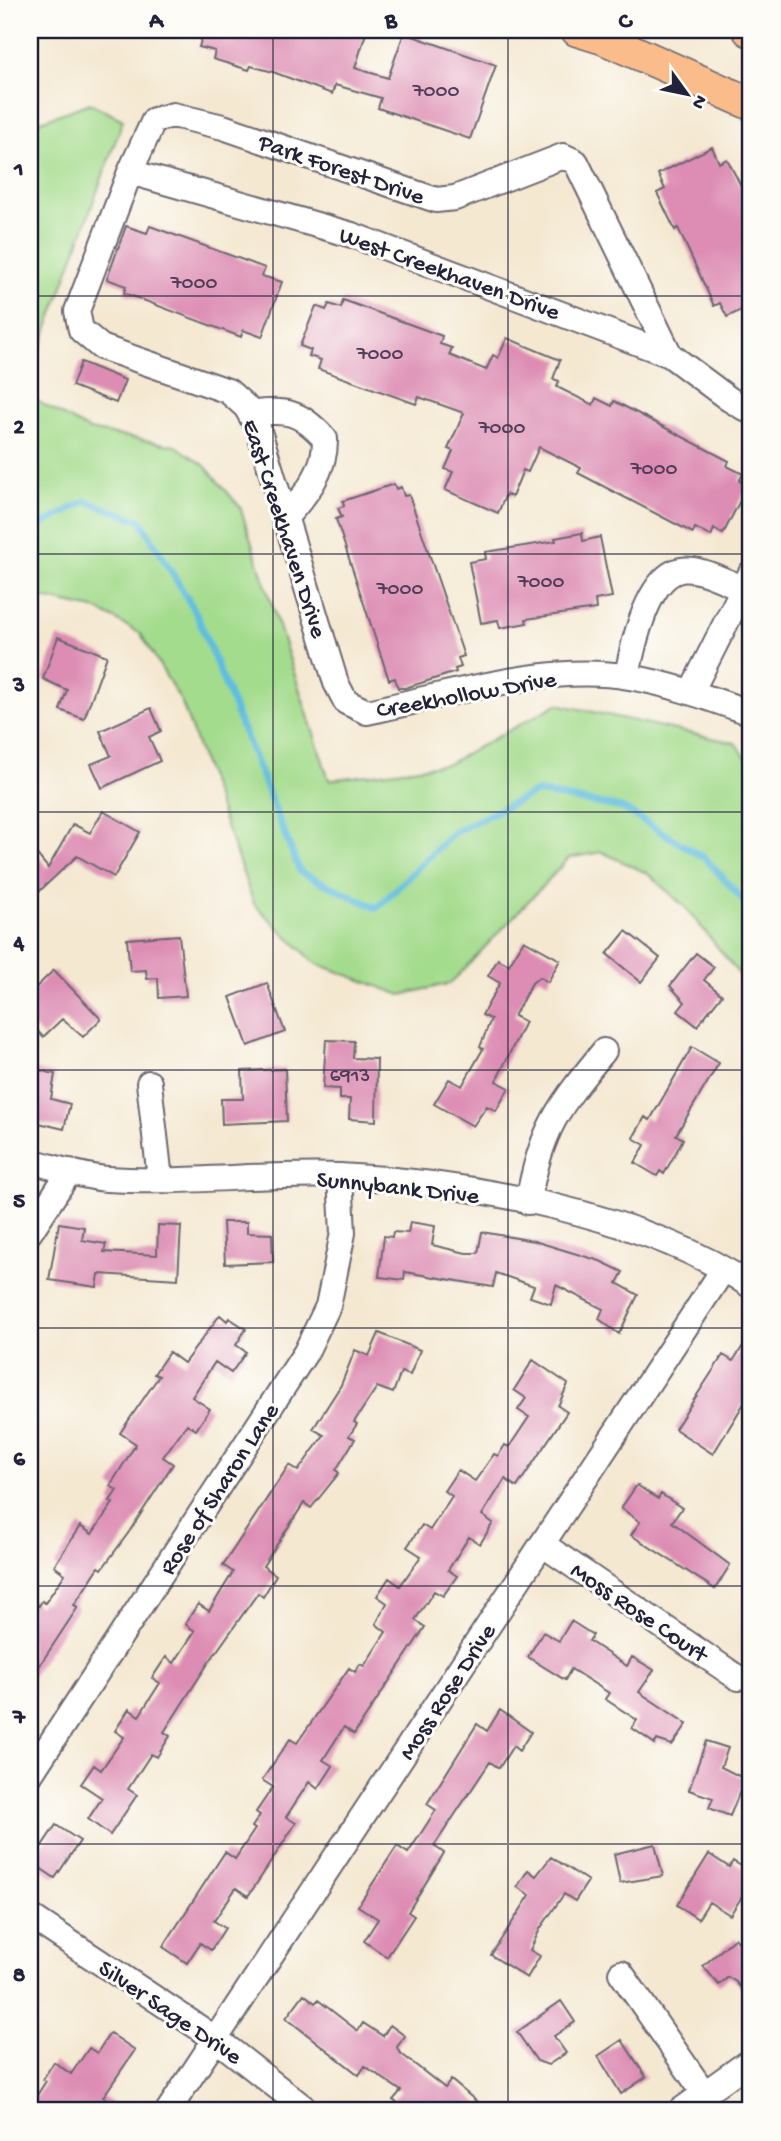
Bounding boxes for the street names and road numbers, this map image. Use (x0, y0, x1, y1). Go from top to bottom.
street label: Park Forest Drive (253, 129, 428, 213)
street label: West Creekhaven Drive (335, 222, 564, 329)
street label: East Creekhaven Drive (234, 416, 332, 643)
street label: Creekhollow Drive (374, 666, 559, 727)
street label: Sunnybank Drive (315, 1167, 481, 1212)
street label: Rose of Sharon Lane (155, 1398, 288, 1581)
street label: Moss Rose Court (564, 1557, 714, 1672)
street label: Moss Rose Drive (394, 1619, 504, 1767)
street label: Silver Sage Drive (92, 1955, 247, 2073)

